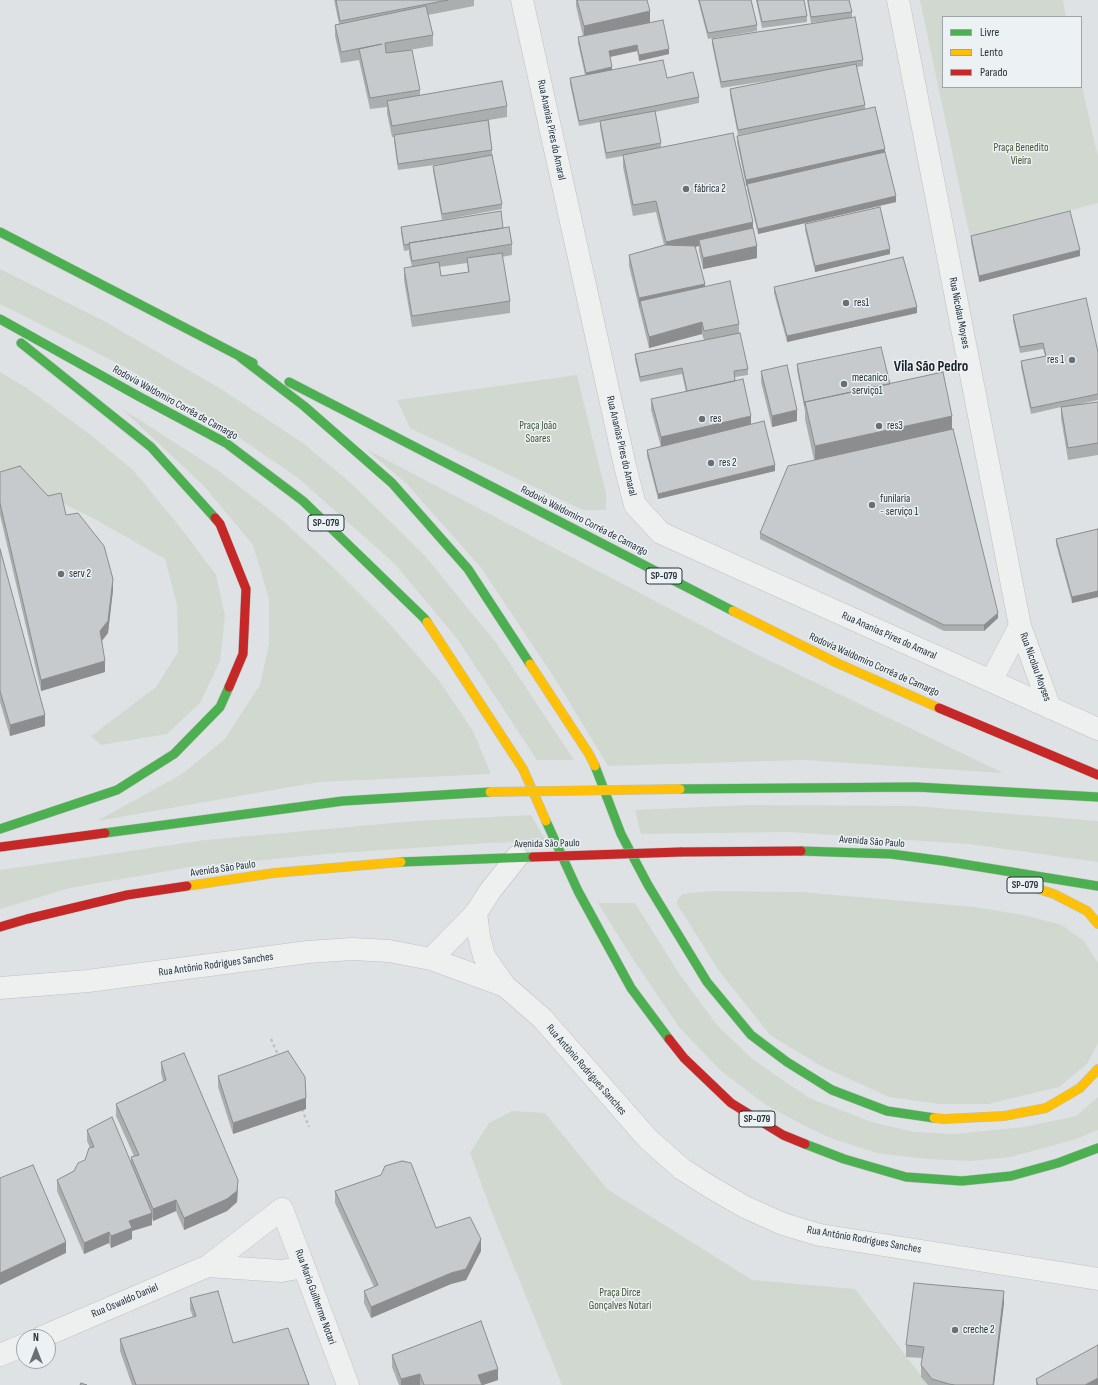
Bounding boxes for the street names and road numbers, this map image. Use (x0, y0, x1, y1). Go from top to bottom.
street label: Rua Ananias Pires do Amaral (534, 79, 568, 181)
street label: Rua Nicolau Moyses (946, 276, 972, 350)
street label: Rodovia Waldomiro Corrêa de Camargo (110, 363, 240, 443)
street label: Rua Ananias Pires do Amaral (603, 395, 639, 497)
street label: Rodovia Waldomiro Corrêa de Camargo (518, 483, 650, 559)
road number: SP-079 (308, 515, 344, 531)
road number: SP-079 (646, 568, 682, 584)
street label: Rua Ananias Pires do Amaral (840, 609, 938, 663)
street label: Rodovia Waldomiro Corrêa de Camargo (807, 630, 941, 700)
street label: Rua Nicolau Moyses (1016, 631, 1054, 703)
street label: Avenida São Paulo (839, 833, 905, 851)
street label: Avenida São Paulo (514, 837, 580, 851)
street label: Avenida São Paulo (190, 858, 256, 880)
road number: SP-079 (1007, 877, 1043, 893)
street label: Rua Antônio Rodrigues Sanches (158, 950, 274, 980)
street label: Rua Antônio Rodrigues Sanches (543, 1022, 629, 1118)
road number: SP-079 (739, 1111, 775, 1127)
street label: Rua Antônio Rodrigues Sanches (806, 1223, 922, 1257)
street label: Rua Mario Guilherme Notari (292, 1247, 338, 1347)
street label: Rua Oswaldo Daniel (90, 1281, 160, 1321)

